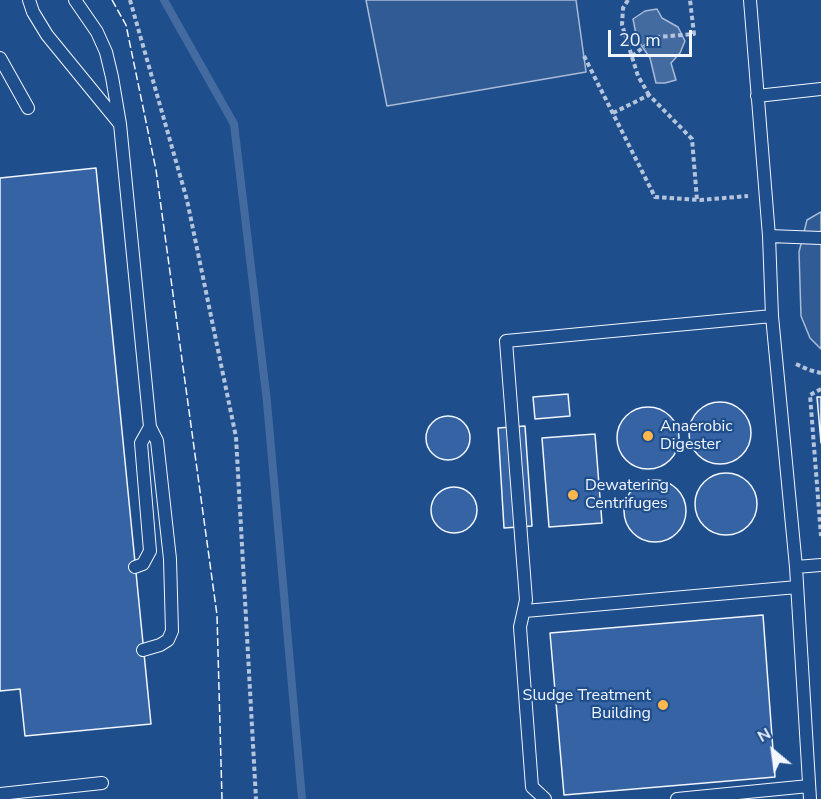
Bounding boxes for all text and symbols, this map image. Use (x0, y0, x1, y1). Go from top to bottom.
scale bar (611, 18, 695, 56)
text: 20 m (619, 28, 661, 52)
place label: Anaerobic Digester (660, 417, 733, 455)
marker: Anaerobic Digester (641, 429, 655, 443)
place label: Dewatering Centrifuges (585, 476, 669, 514)
marker: Dewatering Centrifuges (566, 488, 580, 502)
place label: Sludge Treatment Building (523, 686, 651, 724)
marker: Sludge Treatment Building (656, 698, 670, 712)
north arrow (743, 721, 803, 781)
text: N (754, 723, 775, 748)

